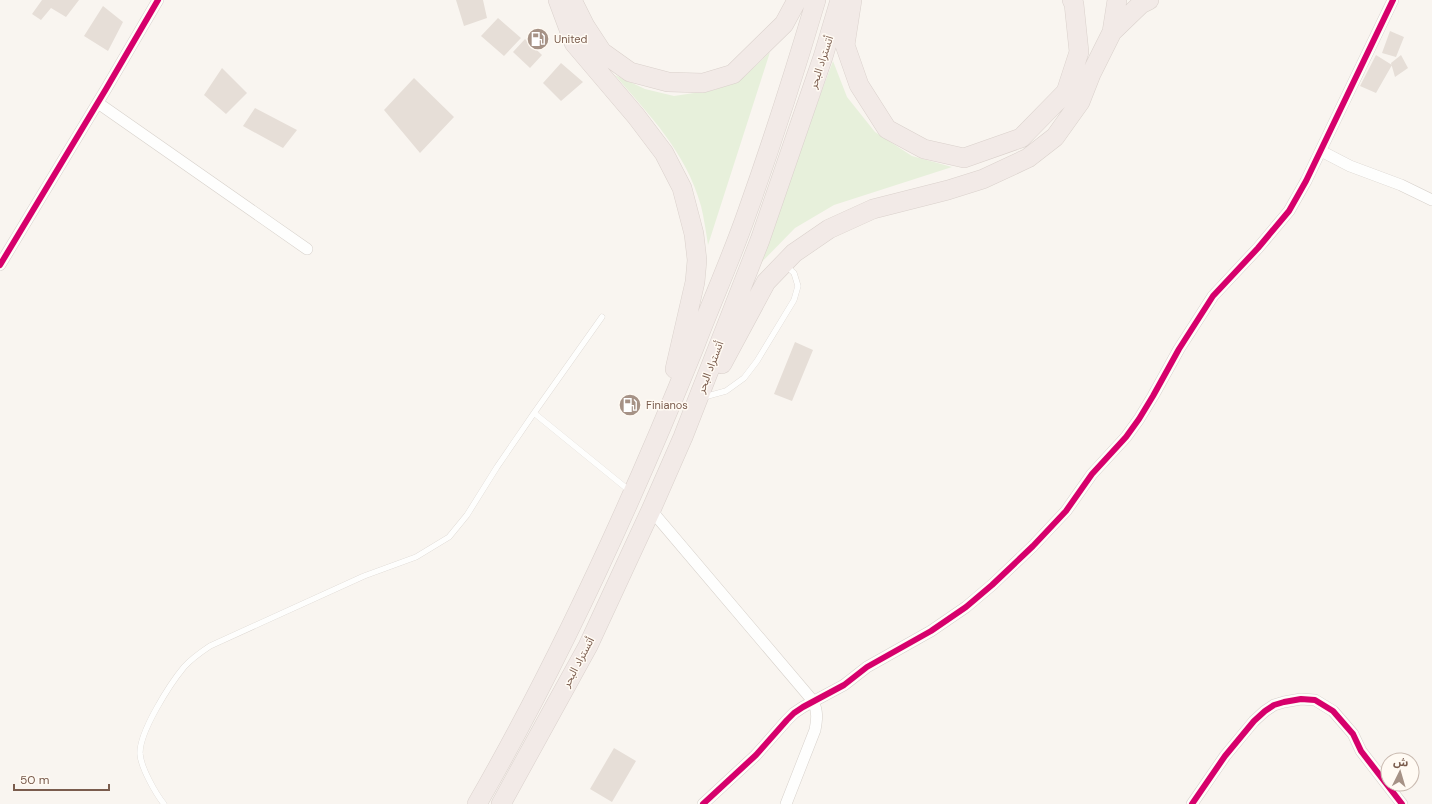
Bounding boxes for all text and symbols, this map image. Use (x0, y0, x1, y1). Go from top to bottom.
fuel station icon: United (525, 26, 551, 52)
place label: United (554, 32, 588, 46)
street label: أتستراد البحر (806, 34, 836, 91)
street label: أتستراد البحر (693, 339, 726, 396)
fuel station icon: Finianos (617, 392, 643, 418)
place label: Finianos (646, 398, 688, 412)
street label: أتستراد البحر (558, 634, 597, 690)
north arrow (1380, 752, 1420, 792)
text: ش (1393, 754, 1409, 770)
scale bar (14, 766, 109, 792)
text: 50 m (20, 772, 49, 788)

